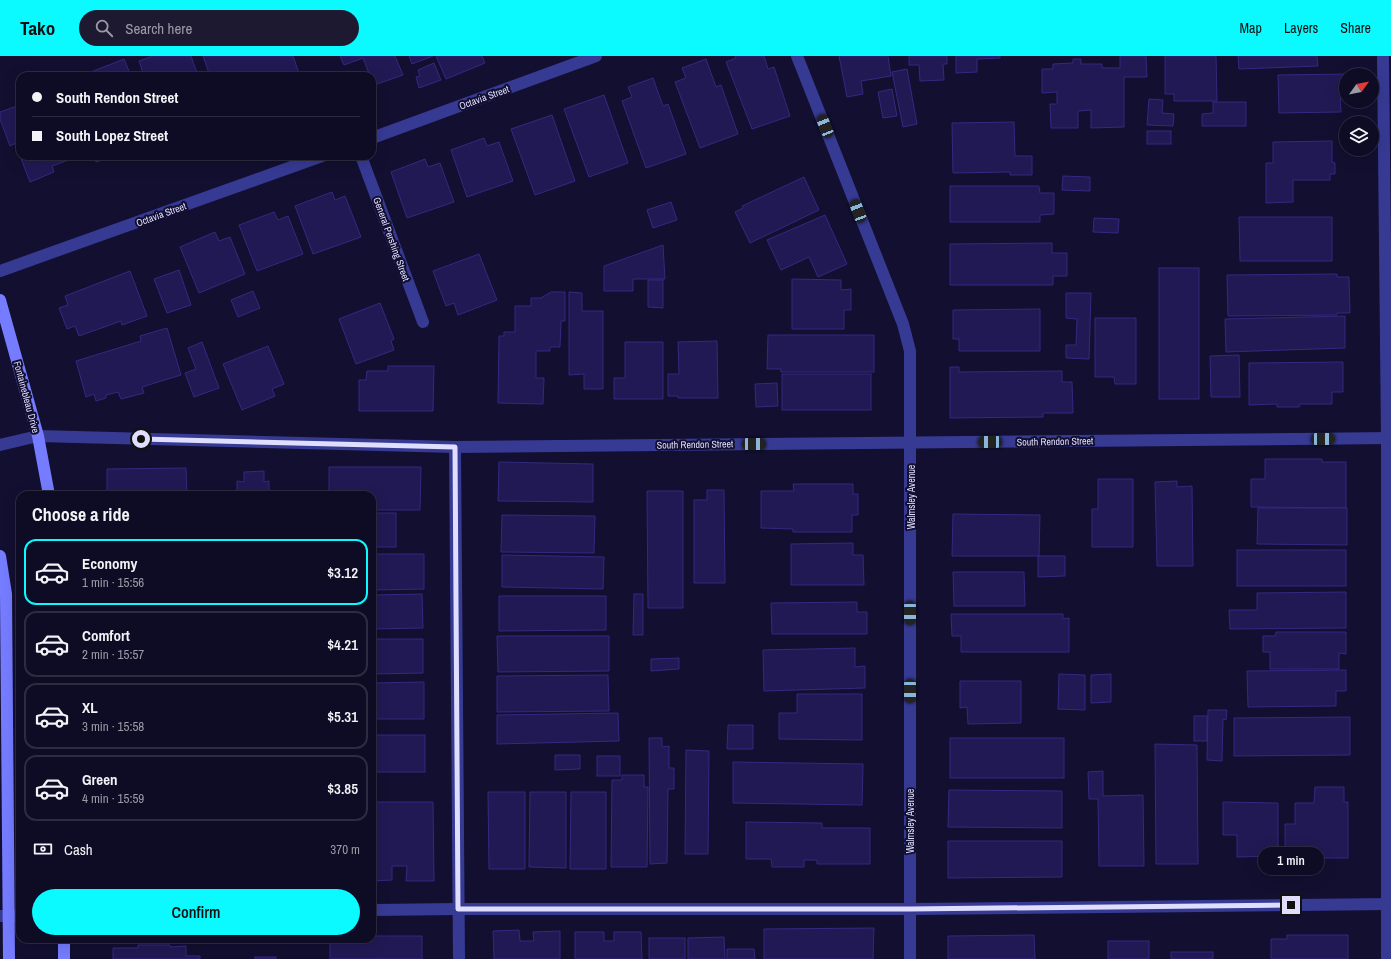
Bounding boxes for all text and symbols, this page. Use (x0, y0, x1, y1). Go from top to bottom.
search box (79, 10, 359, 46)
text: Tako (20, 15, 55, 41)
icon: search (93, 17, 115, 39)
text: Search here (125, 18, 192, 39)
text: Map (1240, 19, 1262, 37)
text: Layers (1284, 19, 1318, 37)
text: Share (1340, 19, 1371, 37)
north arrow (1339, 68, 1379, 108)
map controls (1339, 68, 1379, 156)
street label: Octavia Street (457, 82, 512, 113)
text: South Rendon Street (56, 87, 178, 108)
car (815, 113, 835, 139)
button: layers (1339, 116, 1379, 156)
text: South Lopez Street (56, 125, 168, 146)
street label: General Pershing Street (370, 195, 413, 284)
car (848, 198, 868, 224)
street label: Octavia Street (134, 199, 189, 230)
street label: Fontainebleau Drive (11, 360, 42, 435)
route start (132, 430, 150, 448)
car (1311, 433, 1335, 445)
street label: South Rendon Street (1017, 434, 1094, 449)
car (978, 436, 1002, 448)
street label: South Rendon Street (657, 437, 734, 452)
car (742, 438, 766, 450)
street label: Walmsley Avenue (905, 464, 918, 529)
text: Choose a ride (32, 502, 130, 527)
text: Economy (82, 553, 137, 574)
icon: car (34, 554, 70, 590)
text: $3.12 (327, 562, 358, 583)
text: 1 min · 15:56 (82, 574, 144, 591)
car (904, 601, 916, 625)
text: Comfort (82, 625, 130, 646)
icon: car (34, 626, 70, 662)
text: $4.21 (327, 634, 358, 655)
text: 2 min · 15:57 (82, 646, 144, 663)
car (904, 679, 916, 703)
text: XL (82, 697, 98, 718)
icon: car (34, 698, 70, 734)
text: $5.31 (327, 706, 358, 727)
text: 3 min · 15:58 (82, 718, 144, 735)
text: Green (82, 769, 118, 790)
icon: car (34, 770, 70, 806)
text: $3.85 (327, 778, 358, 799)
street label: Walmsley Avenue (904, 788, 917, 853)
text: 4 min · 15:59 (82, 790, 144, 807)
icon: cash (32, 838, 54, 860)
text: Cash (64, 839, 93, 860)
text: 370 m (330, 841, 360, 858)
callout: 1 min (1258, 847, 1324, 875)
text: 1 min (1277, 852, 1305, 869)
button: Confirm (32, 889, 360, 935)
route end (1282, 896, 1300, 914)

